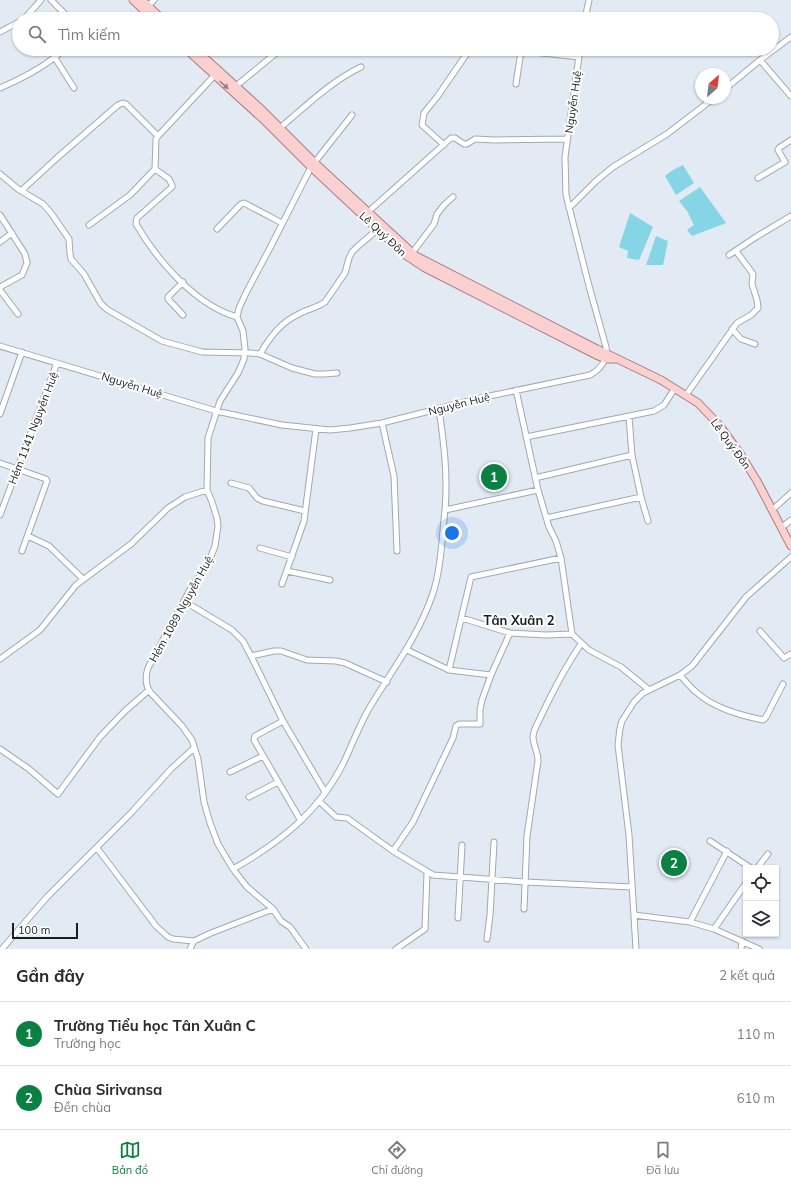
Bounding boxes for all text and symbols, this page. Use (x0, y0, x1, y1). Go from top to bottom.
search box (12, 12, 779, 56)
icon: search (26, 23, 48, 45)
text: Tìm kiếm (58, 25, 120, 44)
north arrow (695, 68, 731, 104)
street label: Nguyễn Huệ (562, 70, 584, 134)
one-way arrow (219, 80, 229, 90)
street label: Lê Quý Đôn (357, 209, 409, 259)
street label: Nguyễn Huệ (100, 369, 164, 401)
street label: Hẻm 1141 Nguyễn Huệ (5, 370, 61, 486)
street label: Nguyễn Huệ (427, 390, 491, 418)
street label: Lê Quý Đôn (708, 416, 754, 472)
pin: 1 (481, 462, 507, 492)
your location (442, 523, 462, 543)
street label: Hẻm 1089 Nguyễn Huệ (146, 553, 216, 665)
district label: Tân Xuân 2 (483, 612, 555, 628)
pin: 2 (661, 848, 687, 878)
map controls (743, 865, 779, 937)
button: locate (743, 865, 779, 901)
button: layers (743, 901, 779, 937)
scale bar (12, 921, 78, 940)
text: 100 m (18, 923, 50, 937)
text: Gần đây (16, 965, 84, 986)
text: 2 kết quả (719, 967, 775, 983)
text: Trường Tiểu học Tân Xuân C (54, 1016, 256, 1035)
text: 1 (25, 1026, 33, 1042)
text: 110 m (737, 1026, 775, 1042)
text: Trường học (54, 1035, 121, 1051)
text: Chùa Sirivansa (54, 1080, 162, 1099)
text: 2 (25, 1090, 33, 1106)
text: 610 m (737, 1090, 775, 1106)
text: Đền chùa (54, 1099, 111, 1115)
tab: Bản đồ (112, 1139, 148, 1177)
tab: Chỉ đường (371, 1139, 423, 1177)
tab: Đã lưu (646, 1139, 679, 1177)

